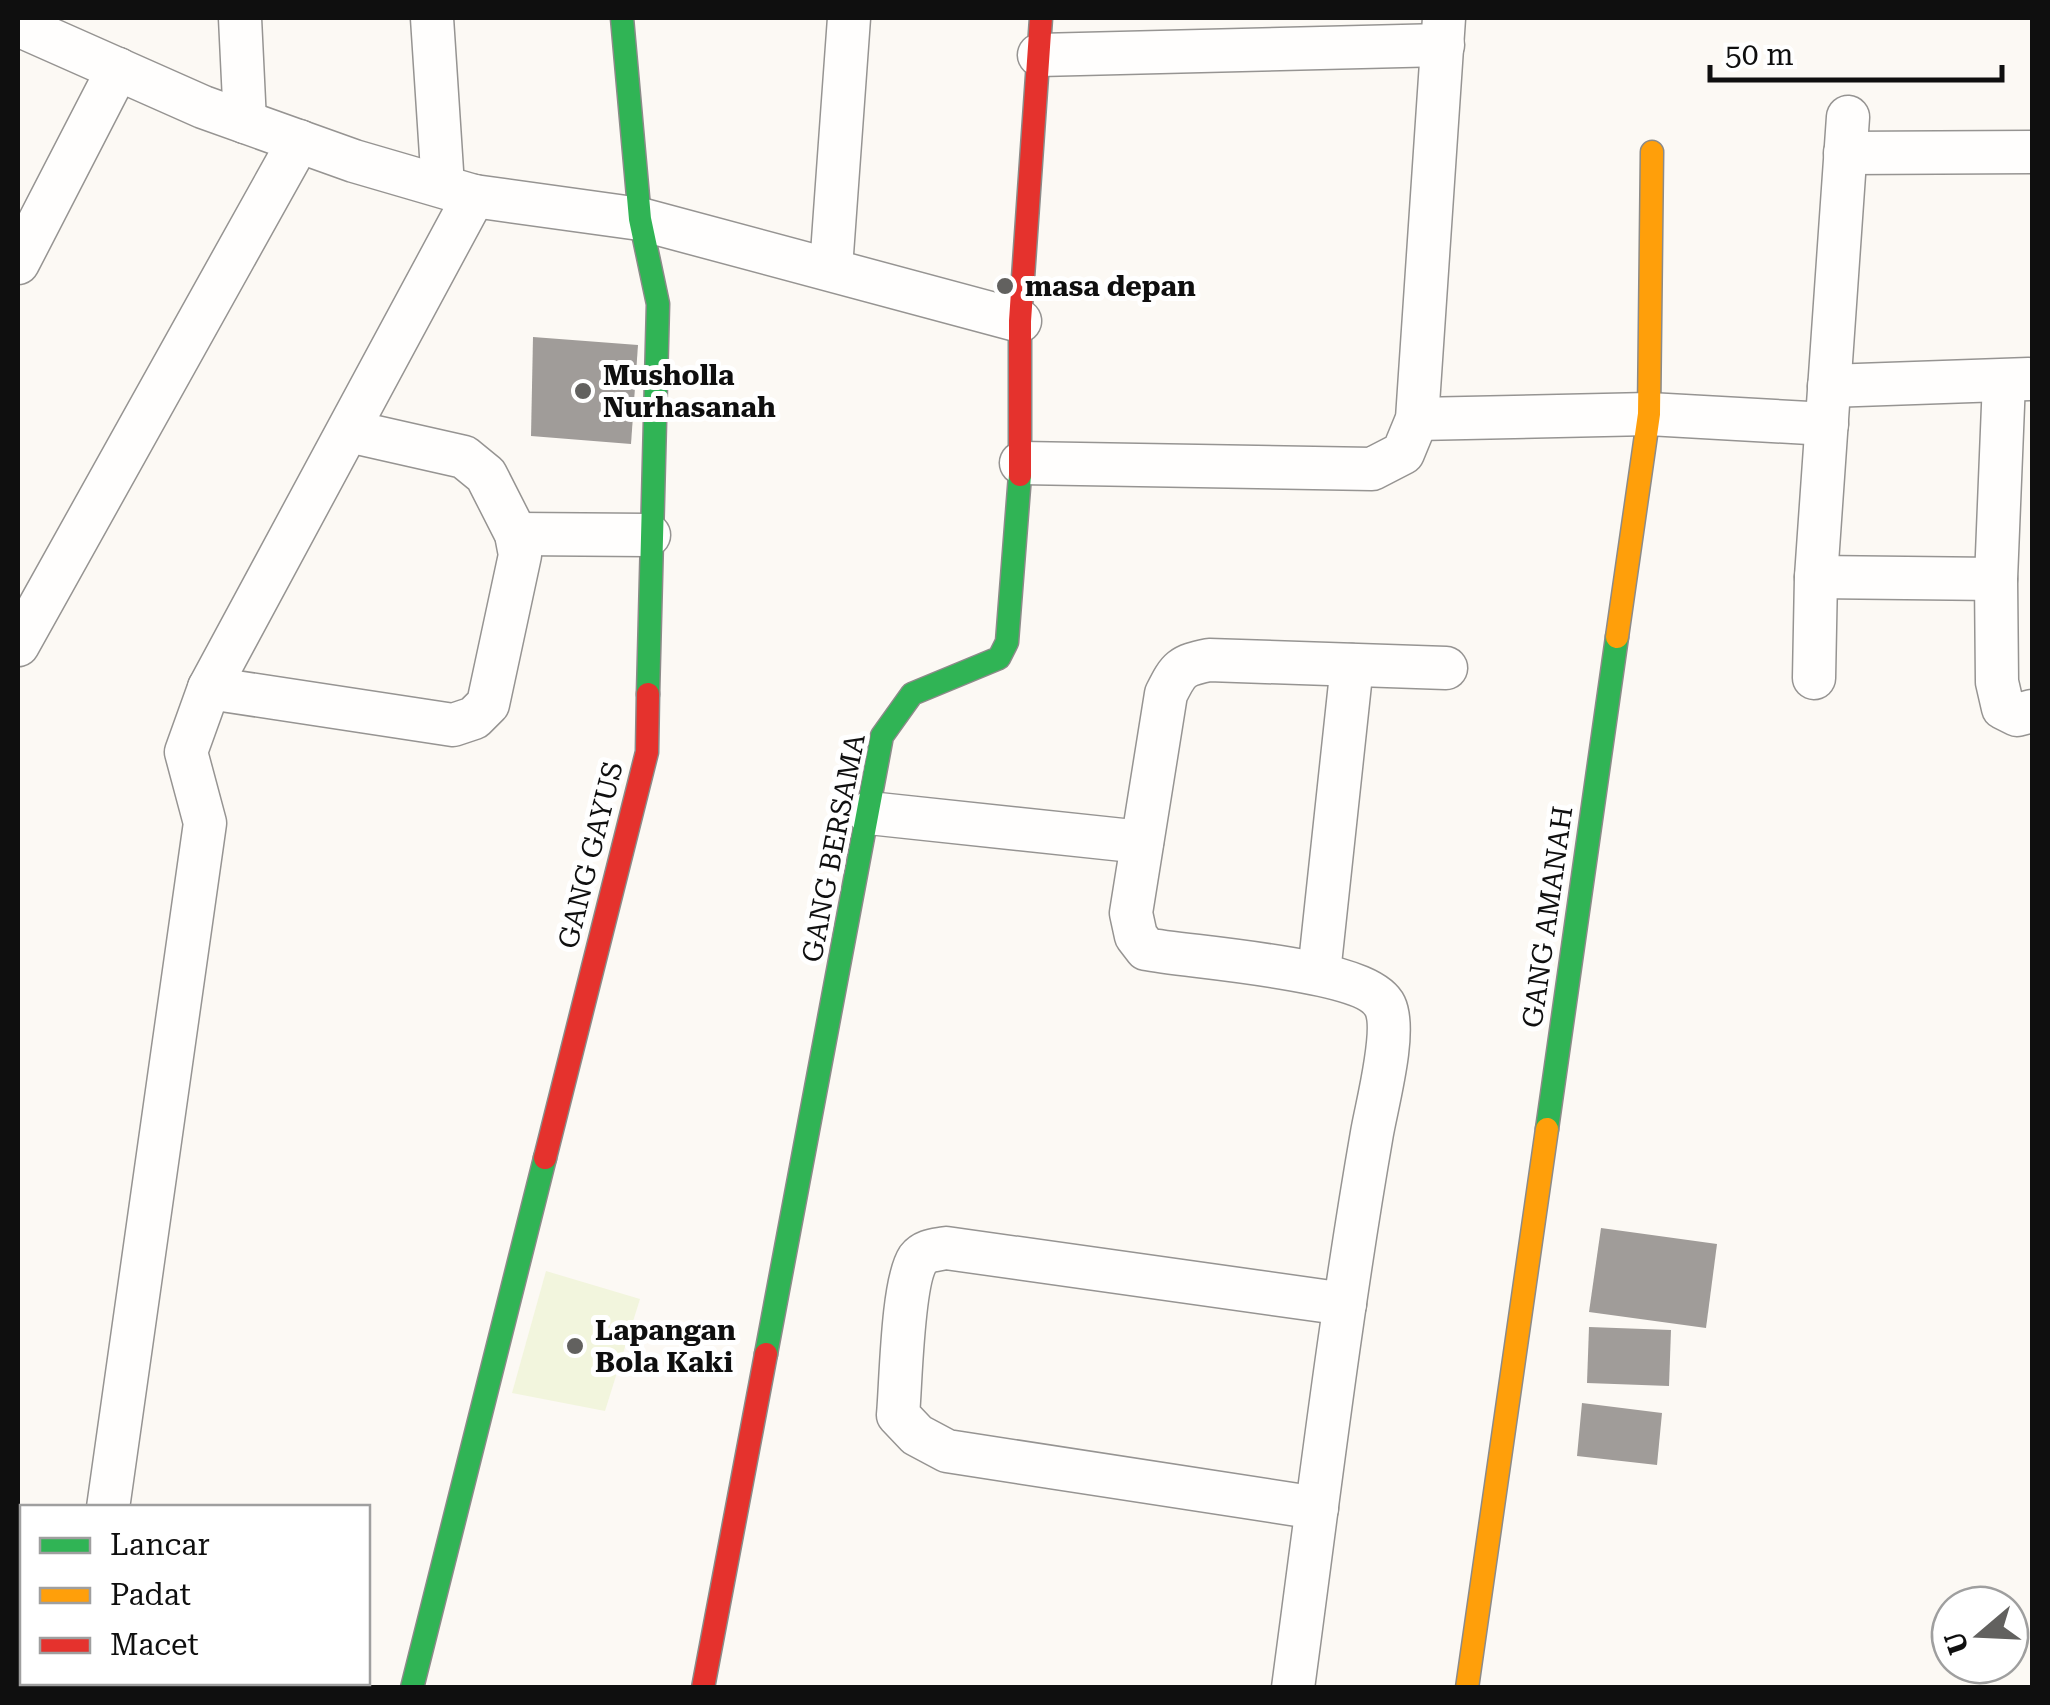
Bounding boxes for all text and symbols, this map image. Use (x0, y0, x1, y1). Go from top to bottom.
scale bar (1710, 20, 2002, 82)
text: 50 m (1725, 37, 1794, 72)
place label: masa depan (1025, 270, 1196, 303)
marker: masa depan (994, 275, 1016, 297)
place label: Musholla Nurhasanah (603, 359, 776, 424)
marker: Musholla Nurhasanah (572, 380, 594, 402)
street label: GANG BERSAMA (795, 731, 872, 965)
street label: GANG GAYUS (551, 758, 630, 952)
street label: GANG AMANAH (1516, 804, 1579, 1030)
place label: Lapangan Bola Kaki (595, 1314, 736, 1379)
marker: Lapangan Bola Kaki (564, 1335, 586, 1357)
legend (20, 1505, 370, 1685)
text: Lancar (110, 1527, 210, 1562)
text: Padat (110, 1577, 191, 1612)
north arrow (1930, 1585, 2030, 1685)
text: Macet (110, 1627, 199, 1662)
text: U (1938, 1627, 1976, 1659)

